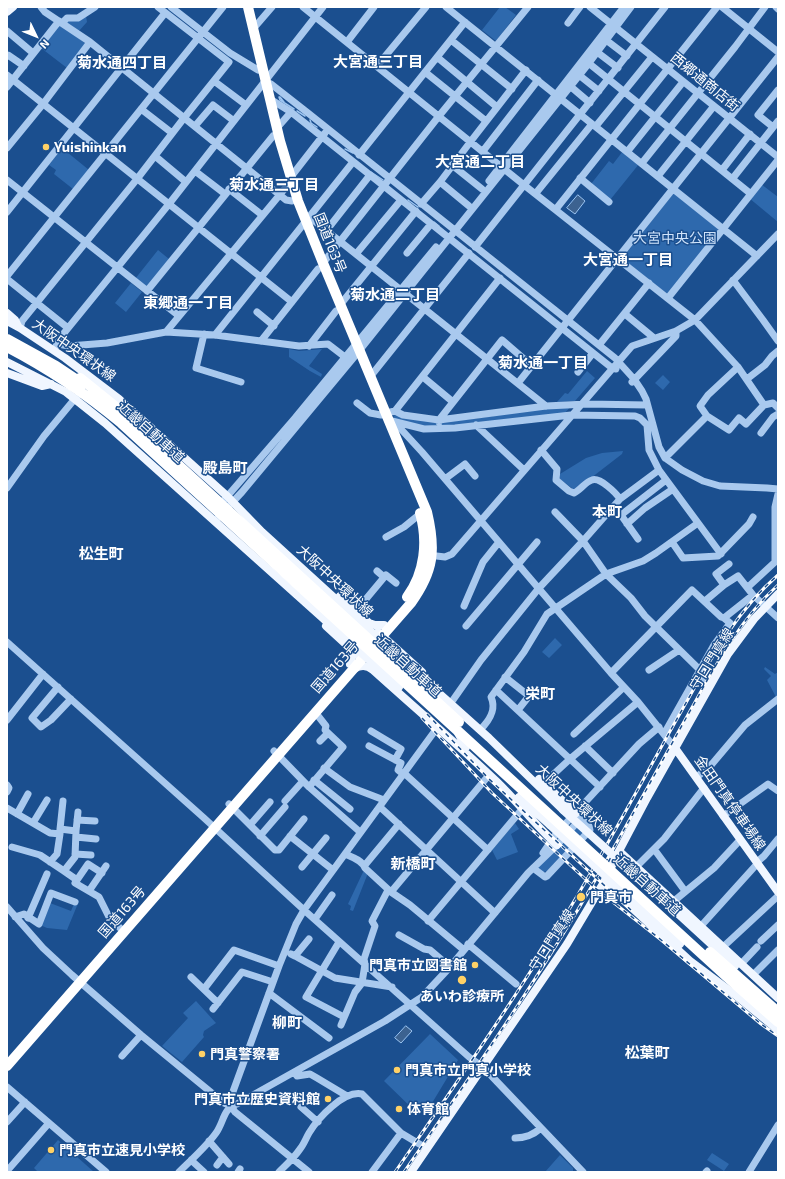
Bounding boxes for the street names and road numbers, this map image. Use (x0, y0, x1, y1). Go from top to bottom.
street label: 西郷通商店街 (667, 49, 743, 115)
street label: 国道163号 (310, 210, 350, 276)
street label: 大阪中央環状線 (29, 315, 119, 385)
street label: 近畿自動車道 (114, 398, 188, 466)
street label: 大阪中央環状線 (293, 541, 377, 621)
street label: 守口門真線 (686, 625, 738, 693)
street label: 近畿自動車道 (371, 632, 445, 700)
street label: 国道163号 (308, 638, 362, 696)
street label: 金田門真停車場線 (691, 752, 769, 854)
street label: 大阪中央環状線 (532, 760, 616, 840)
street label: 近畿自動車道 (610, 851, 684, 919)
street label: 国道163号 (95, 883, 149, 941)
street label: 守口門真線 (526, 906, 578, 974)

